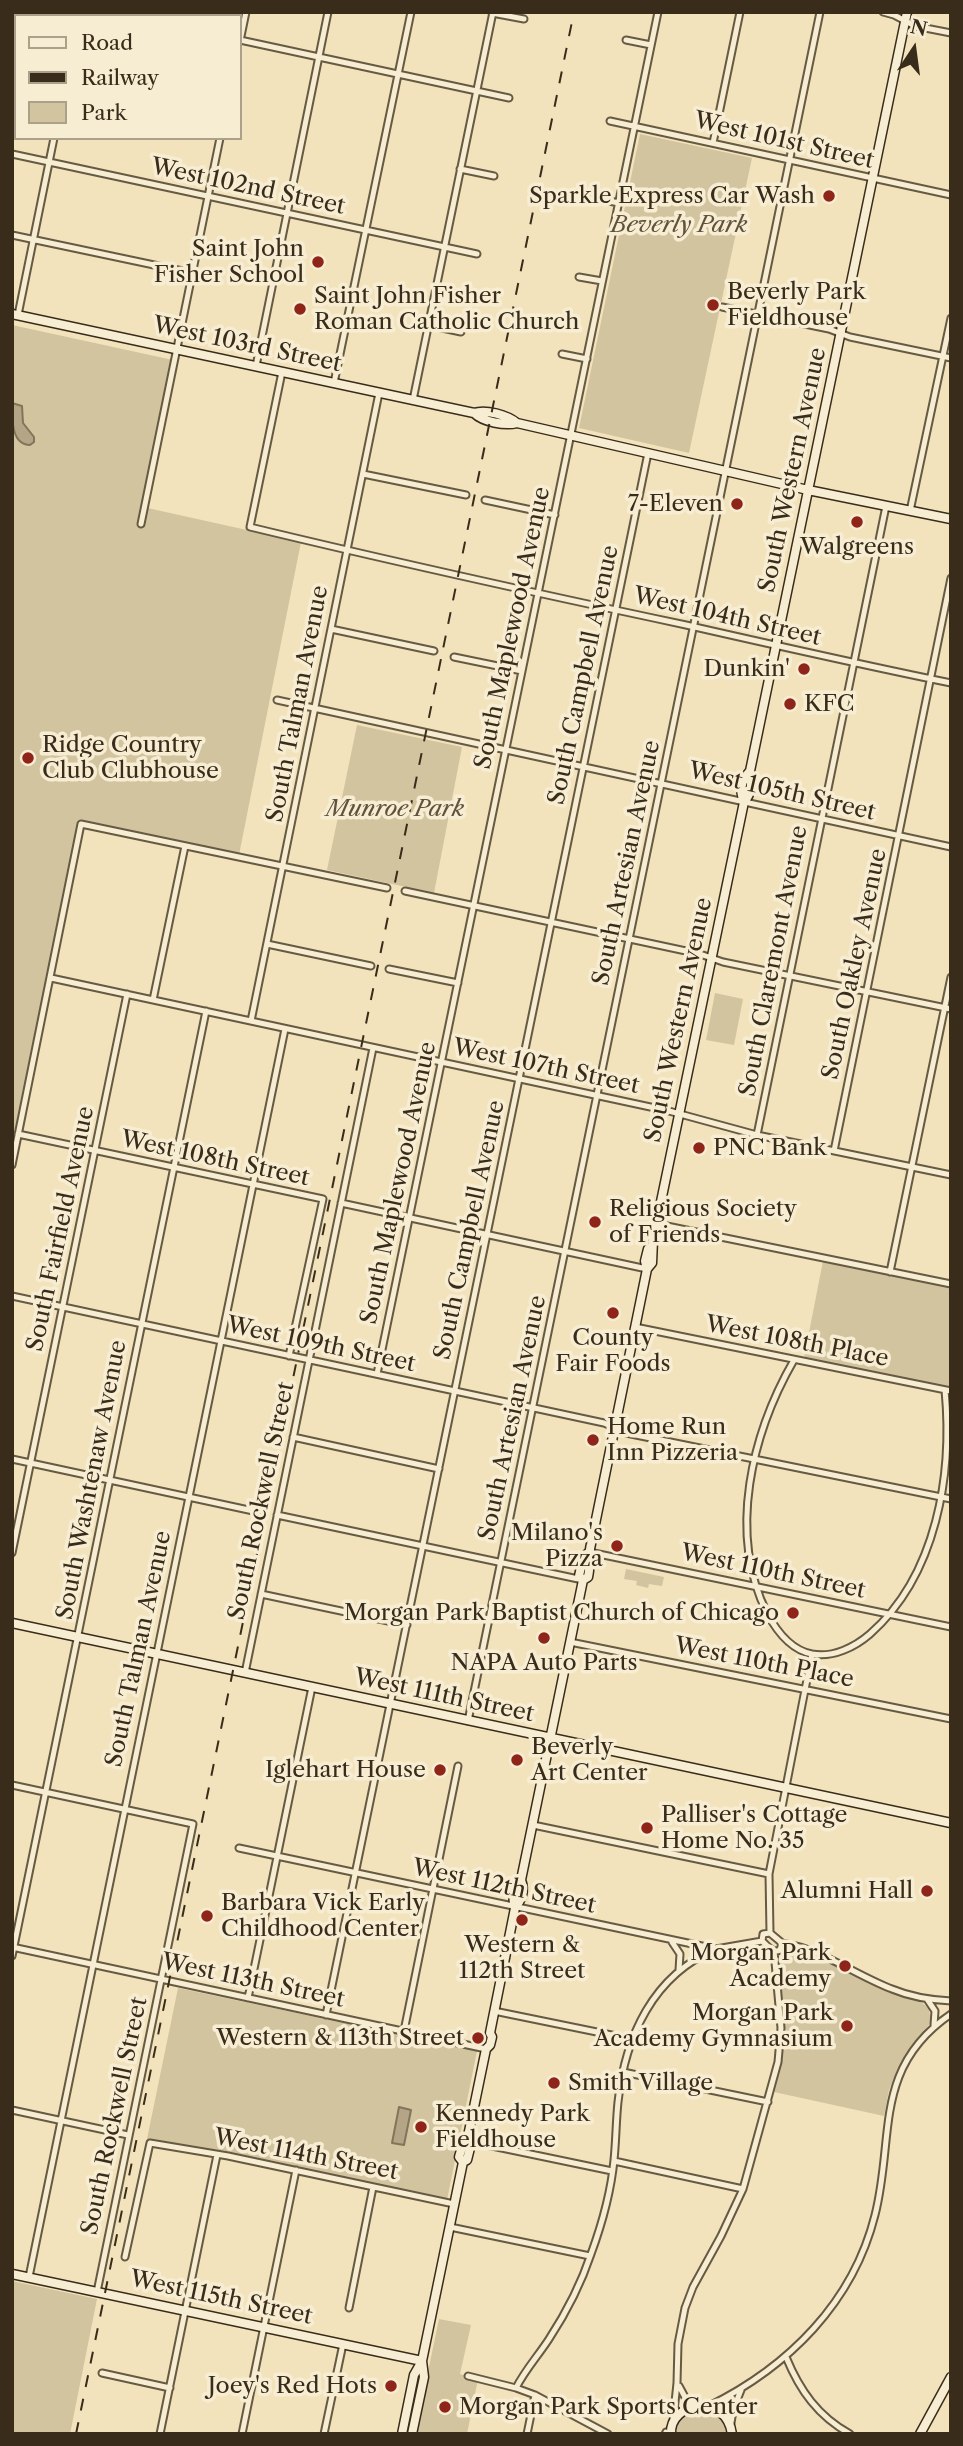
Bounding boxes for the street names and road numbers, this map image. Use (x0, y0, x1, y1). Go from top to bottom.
street label: West 101st Street (692, 107, 876, 175)
street label: West 102nd Street (149, 153, 347, 221)
street label: West 103rd Street (150, 312, 344, 378)
street label: South Western Avenue (754, 345, 832, 595)
street label: South Maplewood Avenue (470, 484, 556, 772)
street label: South Campbell Avenue (543, 543, 625, 807)
street label: West 104th Street (631, 582, 823, 652)
street label: South Talman Avenue (262, 583, 334, 825)
street label: South Artesian Avenue (588, 738, 666, 988)
street label: West 105th Street (686, 757, 878, 827)
street label: South Claremont Avenue (734, 823, 814, 1099)
street label: South Oakley Avenue (817, 846, 893, 1082)
street label: South Western Avenue (640, 895, 718, 1145)
street label: West 107th Street (450, 1034, 642, 1100)
street label: South Maplewood Avenue (356, 1039, 442, 1327)
street label: South Campbell Avenue (429, 1098, 511, 1362)
street label: South Fairfield Avenue (22, 1104, 100, 1354)
street label: West 108th Street (118, 1126, 312, 1192)
street label: South Artesian Avenue (474, 1293, 552, 1543)
street label: West 108th Place (703, 1311, 891, 1373)
street label: West 109th Street (224, 1312, 418, 1378)
street label: South Washtenaw Avenue (51, 1338, 133, 1622)
street label: South Rockwell Street (223, 1379, 301, 1623)
street label: South Talman Avenue (100, 1528, 178, 1770)
street label: West 110th Street (678, 1539, 868, 1605)
street label: West 110th Place (672, 1632, 856, 1694)
street label: West 111th Street (352, 1663, 536, 1729)
street label: West 112th Street (410, 1854, 598, 1920)
street label: West 113th Street (159, 1948, 347, 2014)
street label: South Rockwell Street (76, 1994, 154, 2238)
street label: West 114th Street (212, 2124, 400, 2186)
street label: West 115th Street (127, 2265, 315, 2331)

